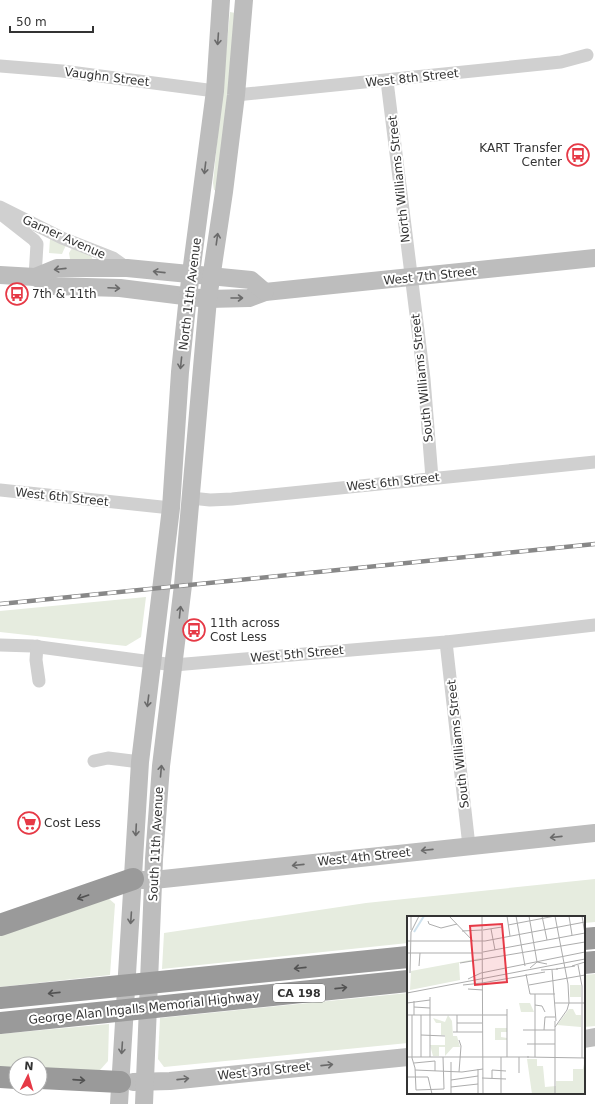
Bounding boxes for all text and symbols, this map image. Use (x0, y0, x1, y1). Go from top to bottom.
scale bar (10, 8, 93, 34)
text: 50 m (16, 15, 47, 29)
one-way arrow (215, 32, 222, 45)
street label: Vaughn Street (64, 65, 150, 89)
street label: West 8th Street (365, 66, 460, 90)
street label: North Williams Street (385, 114, 413, 243)
place label: KART Transfer Center (479, 141, 562, 169)
bus stop icon: KART Transfer Center (565, 142, 591, 168)
one-way arrow (201, 161, 209, 174)
street label: Garner Avenue (20, 212, 108, 262)
one-way arrow (213, 233, 221, 246)
street label: North 11th Avenue (176, 237, 204, 351)
street label: West 7th Street (383, 264, 478, 288)
one-way arrow (54, 265, 67, 272)
one-way arrow (153, 268, 166, 276)
bus stop icon: 7th & 11th (4, 281, 30, 307)
one-way arrow (107, 284, 120, 292)
place label: 7th & 11th (32, 287, 97, 301)
one-way arrow (230, 294, 243, 302)
street label: South Williams Street (408, 313, 436, 443)
one-way arrow (178, 356, 185, 369)
street label: West 6th Street (346, 470, 441, 494)
street label: West 6th Street (15, 485, 110, 509)
one-way arrow (176, 606, 184, 619)
place label: 11th across Cost Less (210, 616, 280, 644)
bus stop icon: 11th across Cost Less (181, 617, 207, 643)
street label: West 5th Street (250, 643, 344, 665)
street label: South Williams Street (444, 679, 472, 809)
one-way arrow (144, 694, 152, 707)
one-way arrow (157, 765, 164, 778)
street label: South 11th Avenue (146, 786, 166, 902)
supermarket icon: Cost Less (16, 810, 42, 836)
place label: Cost Less (44, 816, 101, 830)
one-way arrow (132, 823, 140, 836)
one-way arrow (550, 833, 563, 840)
street label: West 4th Street (317, 845, 412, 869)
one-way arrow (421, 847, 434, 854)
one-way arrow (292, 861, 305, 868)
one-way arrow (77, 894, 90, 901)
one-way arrow (127, 911, 134, 924)
inset map (407, 916, 585, 1094)
one-way arrow (294, 965, 307, 972)
road number: CA 198 (273, 984, 325, 1002)
one-way arrow (334, 985, 347, 992)
street label: George Alan Ingalls Memorial Highway (28, 989, 260, 1027)
one-way arrow (48, 989, 61, 997)
one-way arrow (119, 1041, 126, 1054)
north arrow (8, 1056, 48, 1096)
street label: West 3rd Street (217, 1059, 312, 1083)
text: N (24, 1060, 34, 1073)
one-way arrow (320, 1061, 333, 1068)
one-way arrow (177, 1075, 190, 1083)
one-way arrow (72, 1077, 85, 1084)

